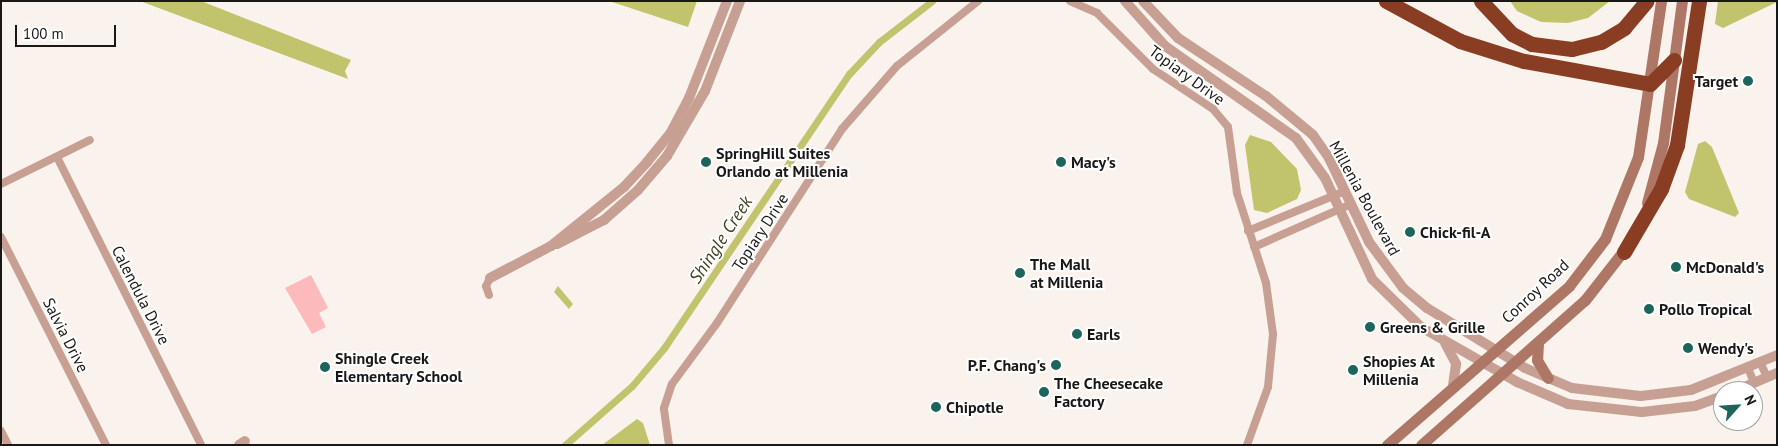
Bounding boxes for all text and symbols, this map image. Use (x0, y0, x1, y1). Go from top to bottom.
scale bar (18, 15, 119, 47)
text: 100 m (23, 24, 64, 43)
street label: Topiary Drive (1145, 41, 1229, 109)
place label: Target (1695, 71, 1738, 91)
marker: Target (1742, 75, 1754, 87)
street label: Millenia Boulevard (1325, 137, 1405, 259)
place label: SpringHill Suites Orlando at Millenia (716, 143, 848, 181)
place label: Macy's (1071, 152, 1116, 172)
marker: SpringHill Suites Orlando at Millenia (700, 156, 712, 168)
marker: Macy's (1055, 156, 1067, 168)
street label: Topiary Drive (728, 189, 792, 275)
water label: Shingle Creek (685, 192, 757, 288)
place label: Chick-fil-A (1420, 222, 1491, 242)
marker: Chick-fil-A (1404, 226, 1416, 238)
street label: Calendula Drive (108, 242, 174, 348)
place label: The Mall at Millenia (1030, 254, 1103, 292)
street label: Conroy Road (1497, 255, 1573, 327)
place label: McDonald's (1686, 257, 1764, 277)
marker: McDonald's (1670, 261, 1682, 273)
marker: The Mall at Millenia (1014, 267, 1026, 279)
street label: Salvia Drive (39, 294, 93, 376)
place label: Pollo Tropical (1659, 299, 1752, 319)
marker: Pollo Tropical (1643, 303, 1655, 315)
place label: Greens & Grille (1380, 317, 1485, 337)
marker: Greens & Grille (1364, 321, 1376, 333)
place label: Earls (1087, 324, 1120, 344)
marker: Earls (1071, 328, 1083, 340)
place label: Wendy's (1698, 338, 1754, 358)
marker: Wendy's (1682, 342, 1694, 354)
place label: Shingle Creek Elementary School (335, 348, 463, 386)
place label: Shopies At Millenia (1363, 351, 1435, 389)
place label: P.F. Chang's (966, 355, 1046, 375)
marker: P.F. Chang's (1050, 359, 1062, 371)
marker: Shingle Creek Elementary School (319, 361, 331, 373)
marker: Shopies At Millenia (1347, 364, 1359, 376)
place label: The Cheesecake Factory (1054, 373, 1163, 411)
north arrow (1713, 381, 1763, 431)
marker: The Cheesecake Factory (1038, 386, 1050, 398)
text: N (1740, 392, 1761, 408)
place label: Chipotle (946, 397, 1004, 417)
marker: Chipotle (930, 401, 942, 413)

